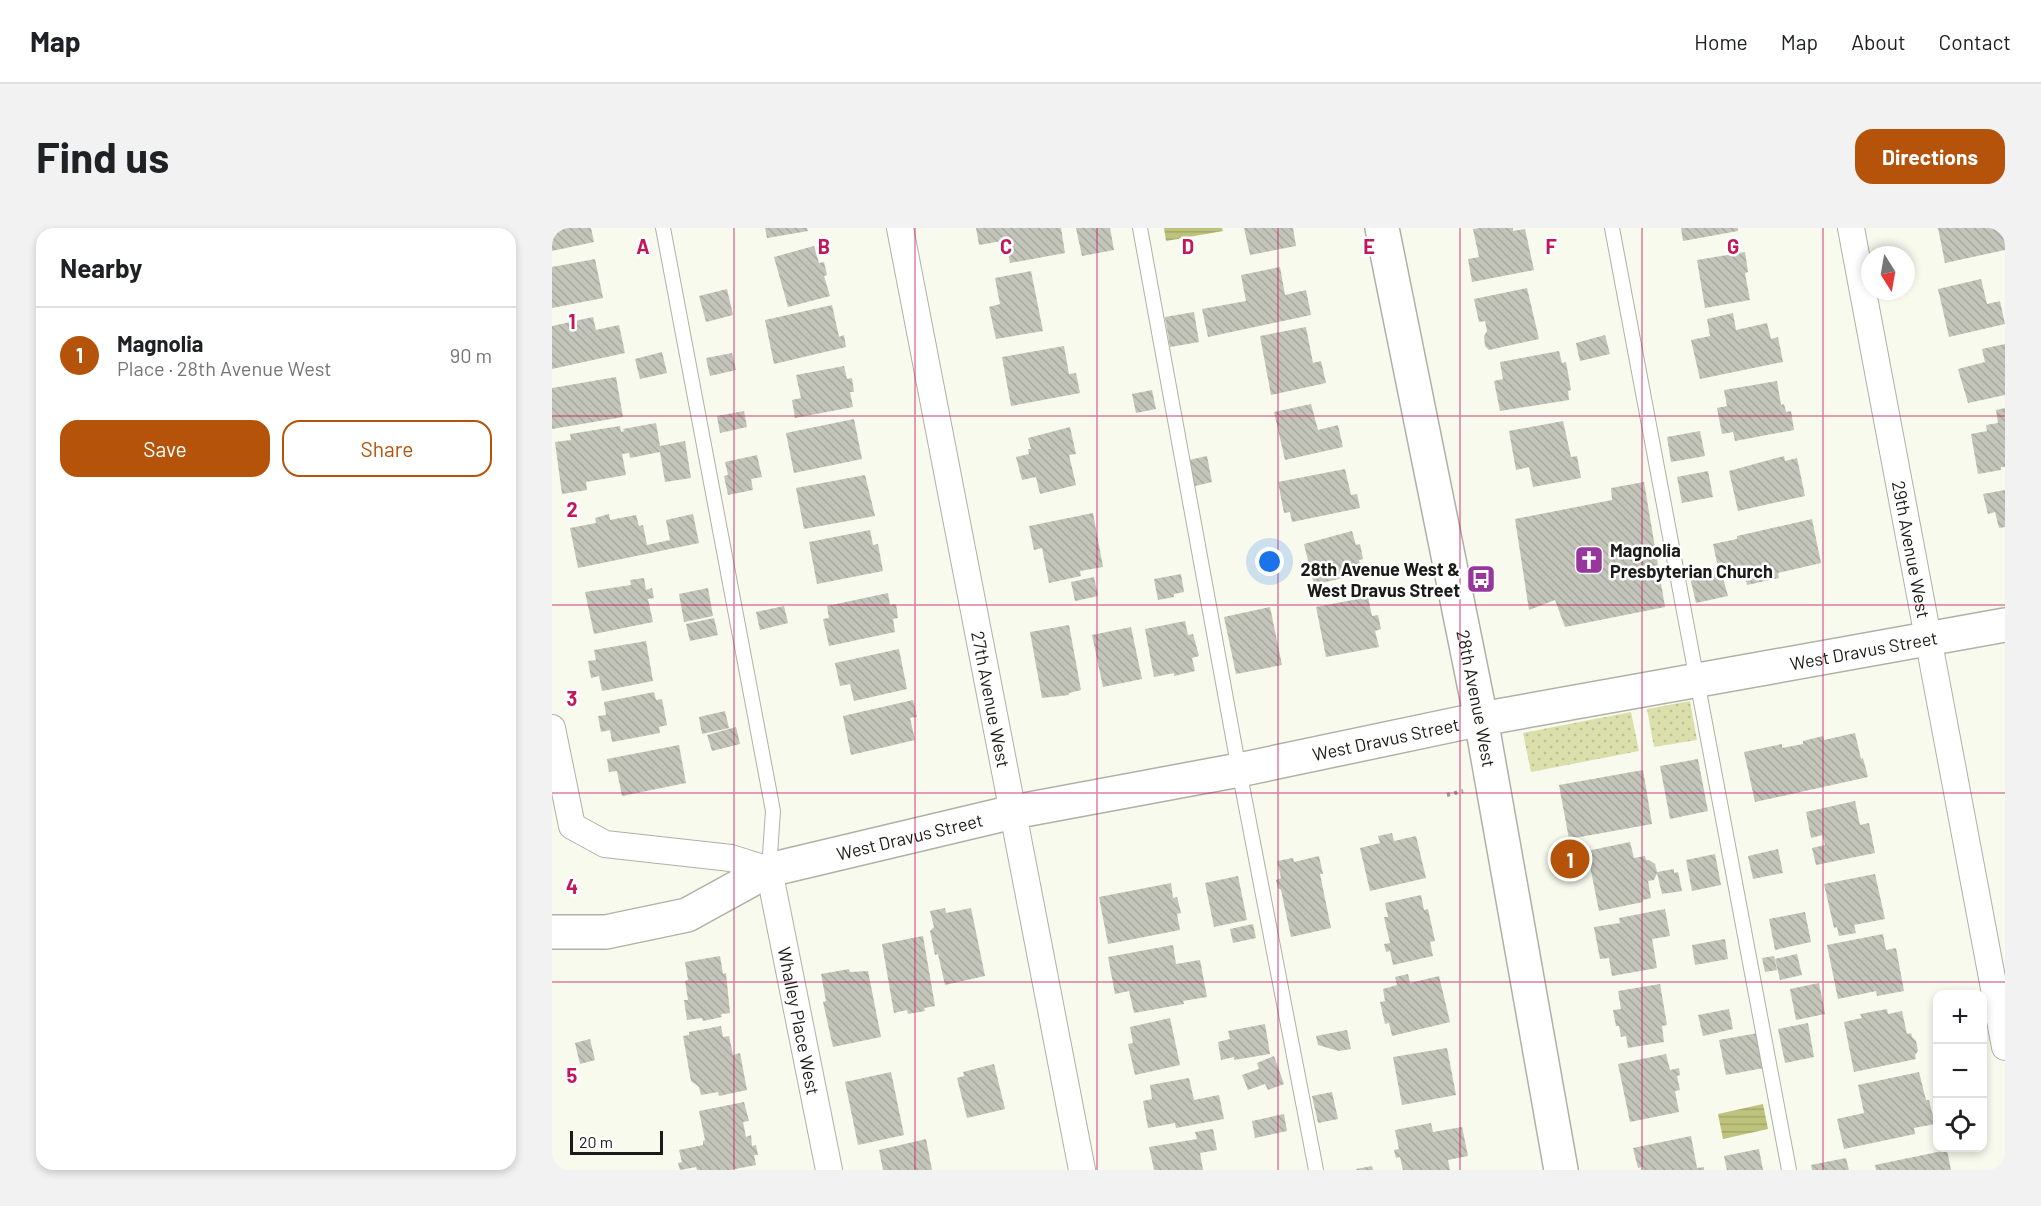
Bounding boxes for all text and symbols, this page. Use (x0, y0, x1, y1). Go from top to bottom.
text: Map (30, 24, 81, 58)
text: Home (1694, 29, 1748, 54)
text: Map (1781, 29, 1818, 54)
text: About (1851, 29, 1906, 54)
text: Contact (1939, 29, 2011, 54)
button: Directions (1855, 129, 2005, 184)
text: Find us (36, 131, 169, 181)
text: A (636, 234, 650, 258)
text: B (818, 234, 830, 258)
text: C (1000, 234, 1012, 258)
text: D (1182, 234, 1194, 258)
text: E (1363, 234, 1375, 258)
text: F (1545, 234, 1557, 258)
text: G (1727, 234, 1739, 258)
north arrow (1861, 246, 1915, 300)
text: Nearby (60, 252, 142, 283)
text: 1 (568, 309, 576, 333)
text: Magnolia (117, 330, 203, 356)
text: 1 (76, 343, 83, 367)
text: 90 m (450, 343, 492, 367)
text: Place · 28th Avenue West (117, 356, 332, 380)
button: Save (60, 420, 270, 477)
button: Share (282, 420, 492, 477)
street label: 29th Avenue West (1888, 479, 1935, 620)
text: 2 (566, 497, 578, 521)
place label: Magnolia Presbyterian Church (1610, 539, 1773, 582)
church icon: Magnolia Presbyterian Church (1573, 544, 1605, 576)
your location (1255, 547, 1284, 576)
place label: 28th Avenue West & West Dravus Street (1301, 558, 1460, 601)
bus stop icon: 28th Avenue West & West Dravus Street (1465, 563, 1497, 595)
street label: West Dravus Street (1788, 626, 1939, 674)
street label: 28th Avenue West (1452, 628, 1500, 769)
street label: 27th Avenue West (967, 629, 1015, 769)
text: 3 (567, 686, 577, 710)
street label: West Dravus Street (1310, 713, 1461, 765)
street label: West Dravus Street (834, 809, 985, 865)
pin: 1 (1550, 836, 1590, 882)
text: 4 (566, 874, 578, 898)
street label: Whalley Place West (774, 945, 825, 1097)
map controls (1933, 990, 1987, 1152)
button: + (1933, 990, 1987, 1044)
button: − (1933, 1044, 1987, 1098)
text: 5 (567, 1063, 578, 1087)
button: locate (1933, 1098, 1987, 1152)
scale bar (570, 1128, 663, 1156)
text: 20 m (579, 1132, 613, 1151)

